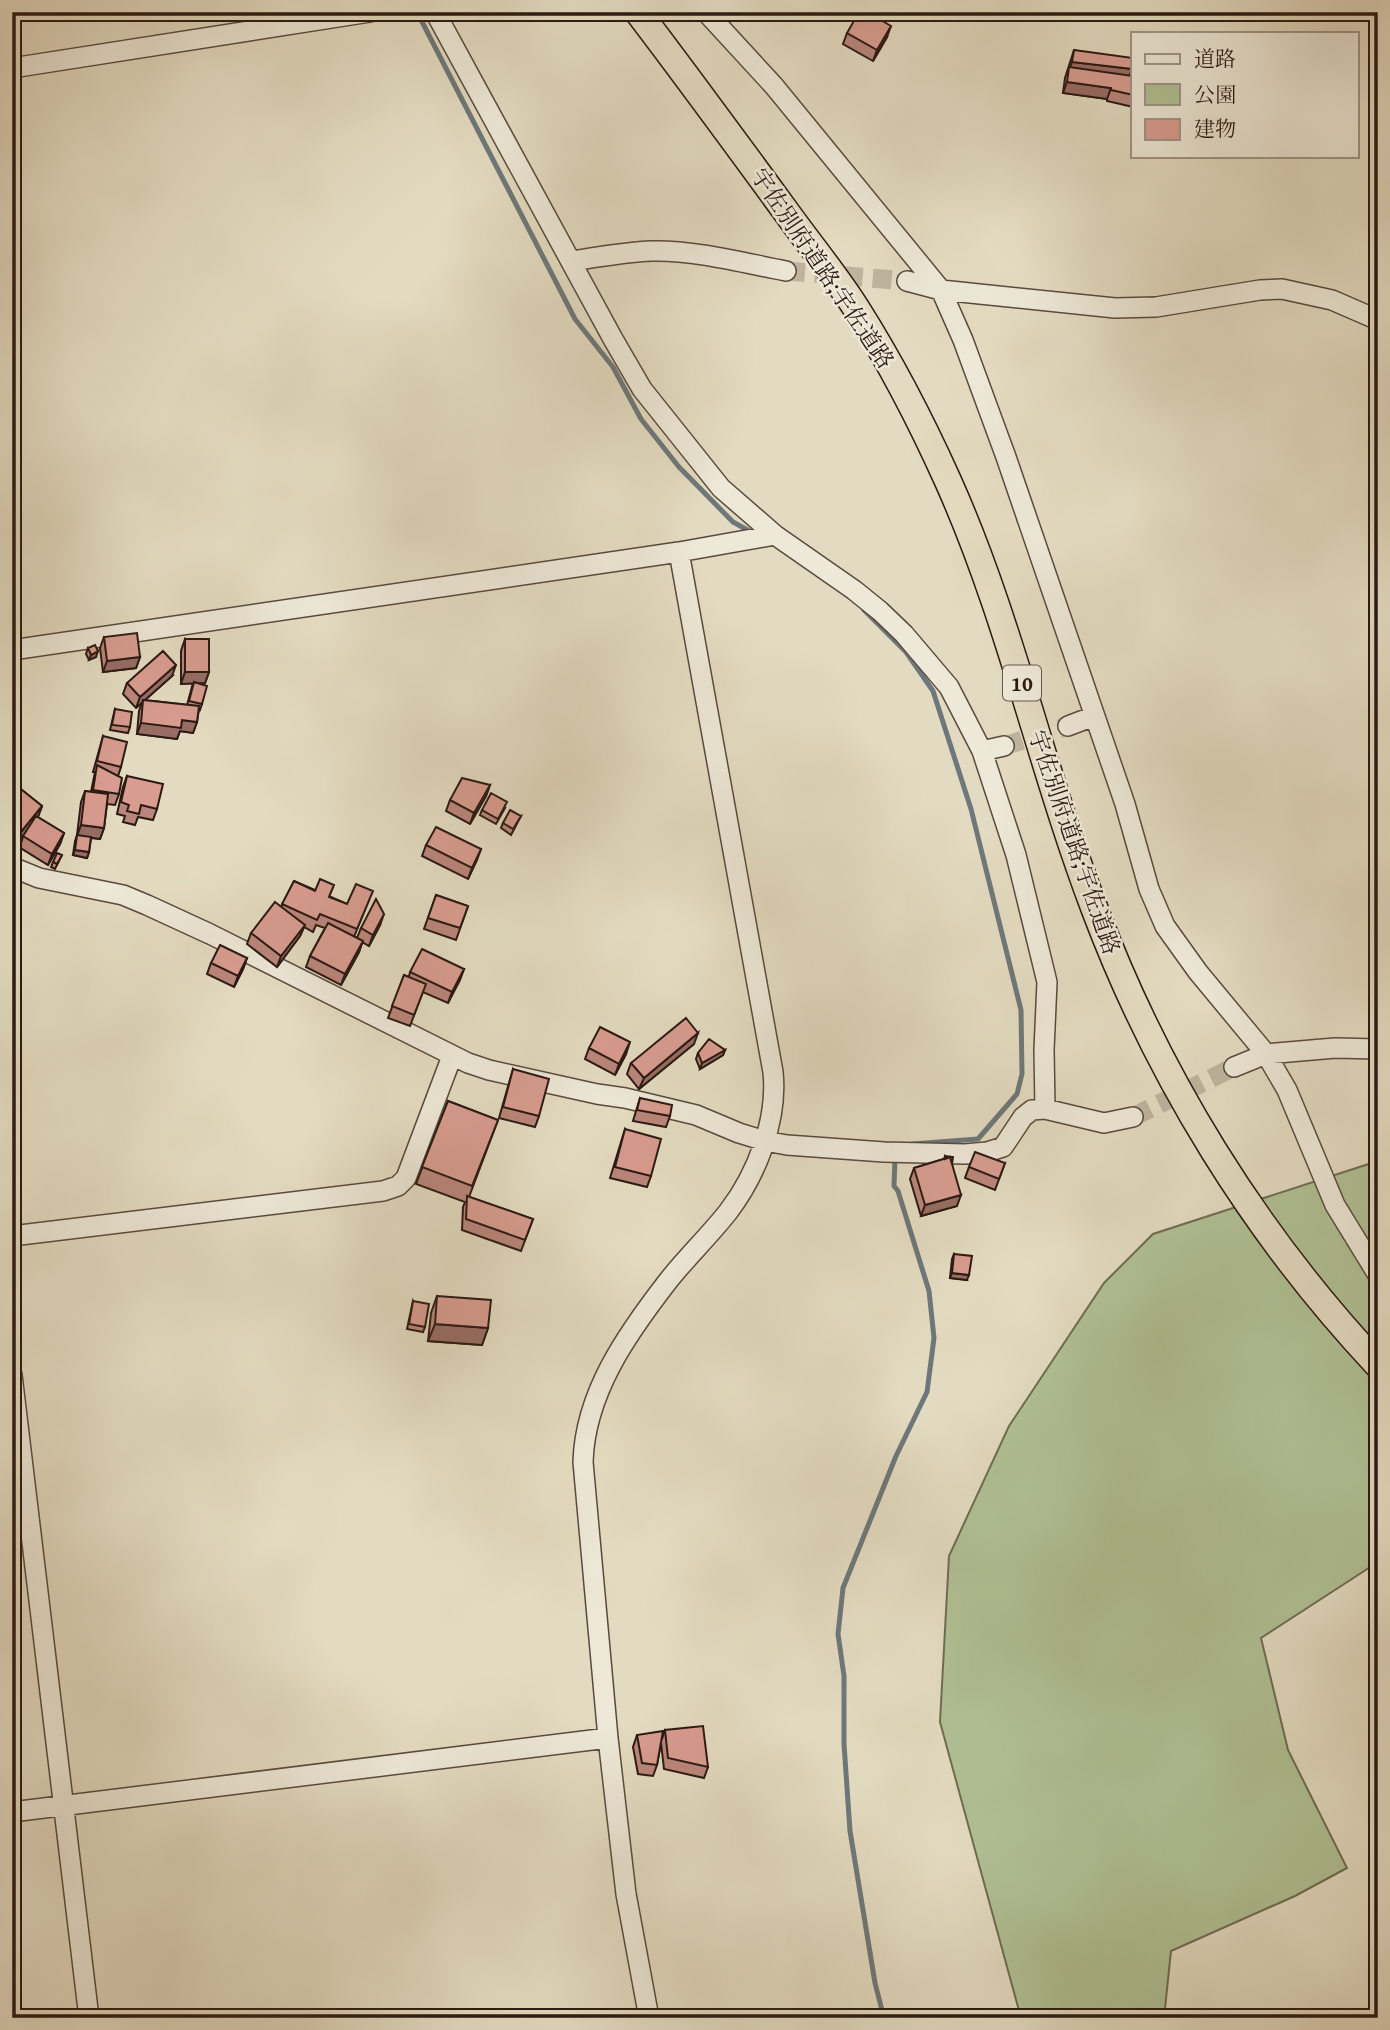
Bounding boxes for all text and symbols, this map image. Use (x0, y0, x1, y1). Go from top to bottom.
legend (1131, 32, 1358, 158)
text: 道路 (1194, 43, 1236, 74)
text: 公園 (1194, 79, 1236, 110)
text: 建物 (1194, 113, 1236, 144)
street label: 宇佐別府道路;宇佐道路 (743, 161, 903, 375)
road number: 10 (1003, 666, 1041, 700)
street label: 宇佐別府道路;宇佐道路 (1021, 725, 1129, 959)

